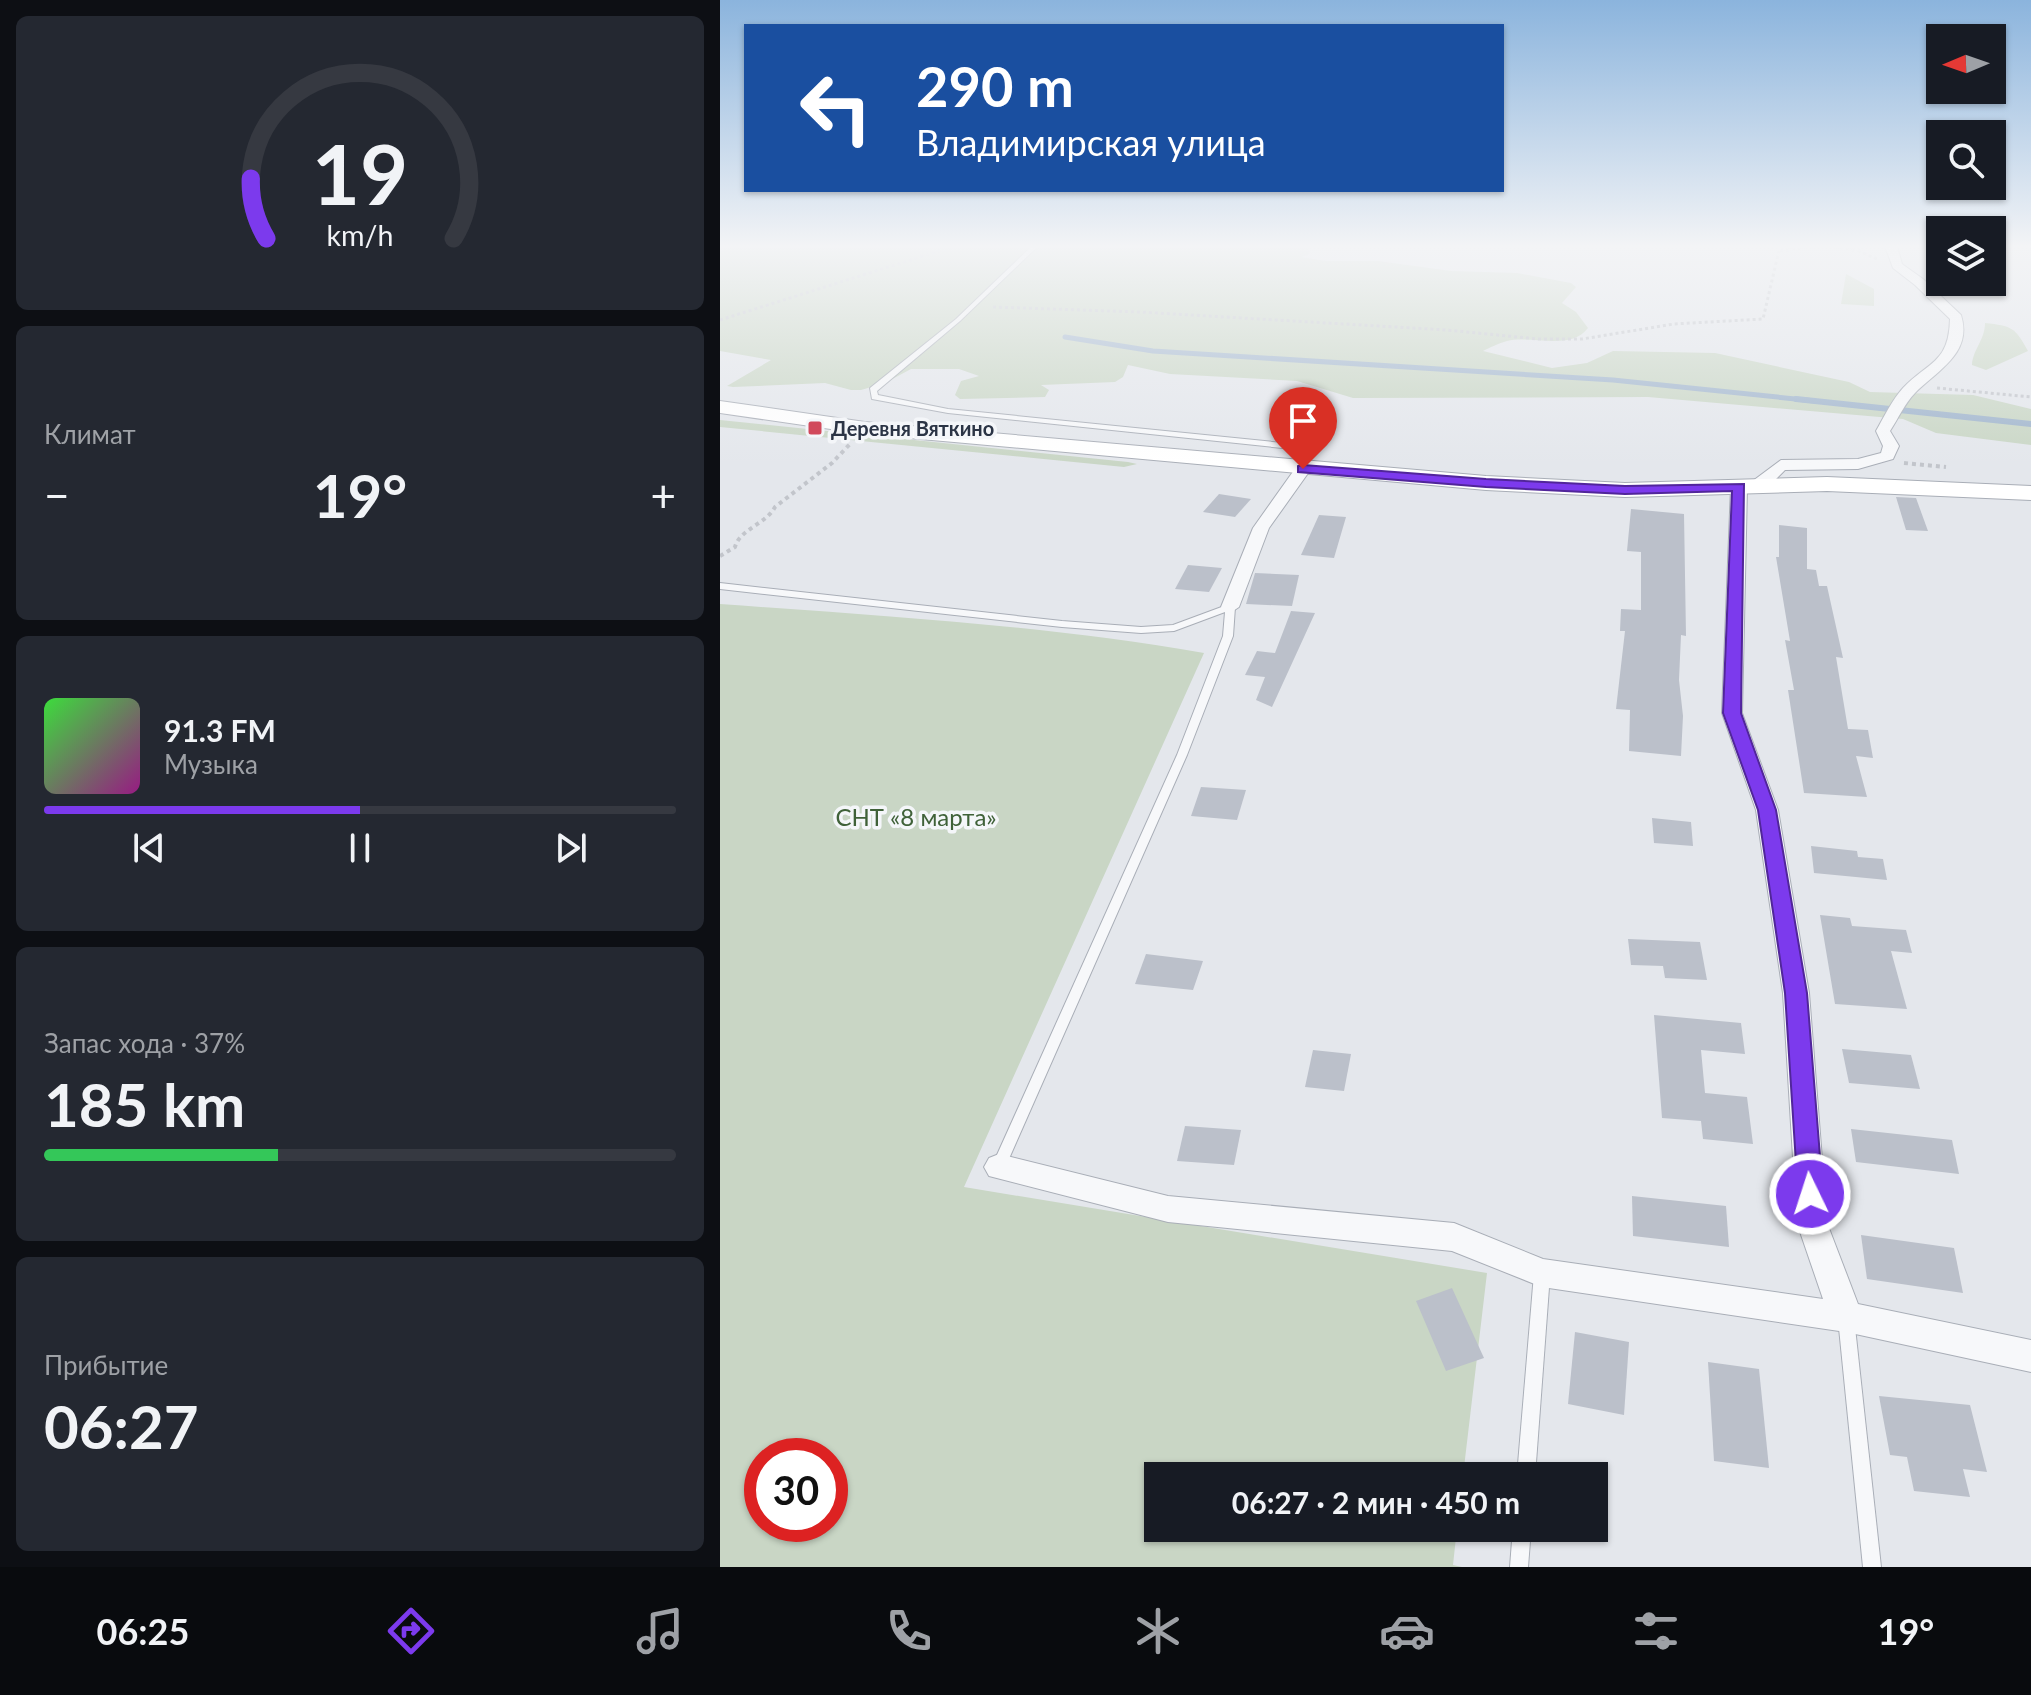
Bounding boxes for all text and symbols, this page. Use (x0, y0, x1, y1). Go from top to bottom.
north arrow (1926, 24, 2006, 104)
map controls (1926, 24, 2006, 296)
text: 290 m (916, 52, 1074, 119)
icon: left (784, 56, 888, 160)
text: Владимирская улица (916, 120, 1266, 164)
button: search (1926, 120, 2006, 200)
text: 19 (312, 123, 408, 223)
button: layers (1926, 216, 2006, 296)
text: km/h (327, 218, 393, 252)
pin (1269, 387, 1337, 469)
icon: arrive (1281, 399, 1325, 443)
place label: Деревня Вяткино (831, 416, 994, 440)
text: Климат (44, 418, 136, 450)
marker: Деревня Вяткино (806, 419, 824, 437)
text: 19° (313, 459, 407, 531)
text: − (44, 469, 70, 521)
text: + (650, 469, 676, 521)
text: 91.3 FM (164, 712, 276, 748)
text: Музыка (164, 748, 258, 780)
park label: СНТ «8 марта» (835, 802, 997, 831)
icon: previous (127, 826, 171, 870)
icon: pause (338, 826, 382, 870)
icon: next (549, 826, 593, 870)
text: Запас хода · 37% (44, 1027, 245, 1059)
text: 185 km (44, 1068, 245, 1140)
position arrow (1768, 1152, 1852, 1236)
text: Прибытие (44, 1349, 168, 1381)
text: 06:27 (44, 1390, 199, 1462)
speed limit sign: 30 (744, 1438, 848, 1542)
text: 06:27 · 2 мин · 450 m (1232, 1484, 1520, 1520)
icon: directions (383, 1603, 439, 1659)
icon: music (632, 1603, 688, 1659)
icon: phone (881, 1603, 937, 1659)
icon: climate (1130, 1603, 1186, 1659)
icon: car (1379, 1603, 1435, 1659)
icon: filters (1628, 1603, 1684, 1659)
text: 06:25 (97, 1609, 189, 1653)
text: 19° (1878, 1609, 1934, 1653)

